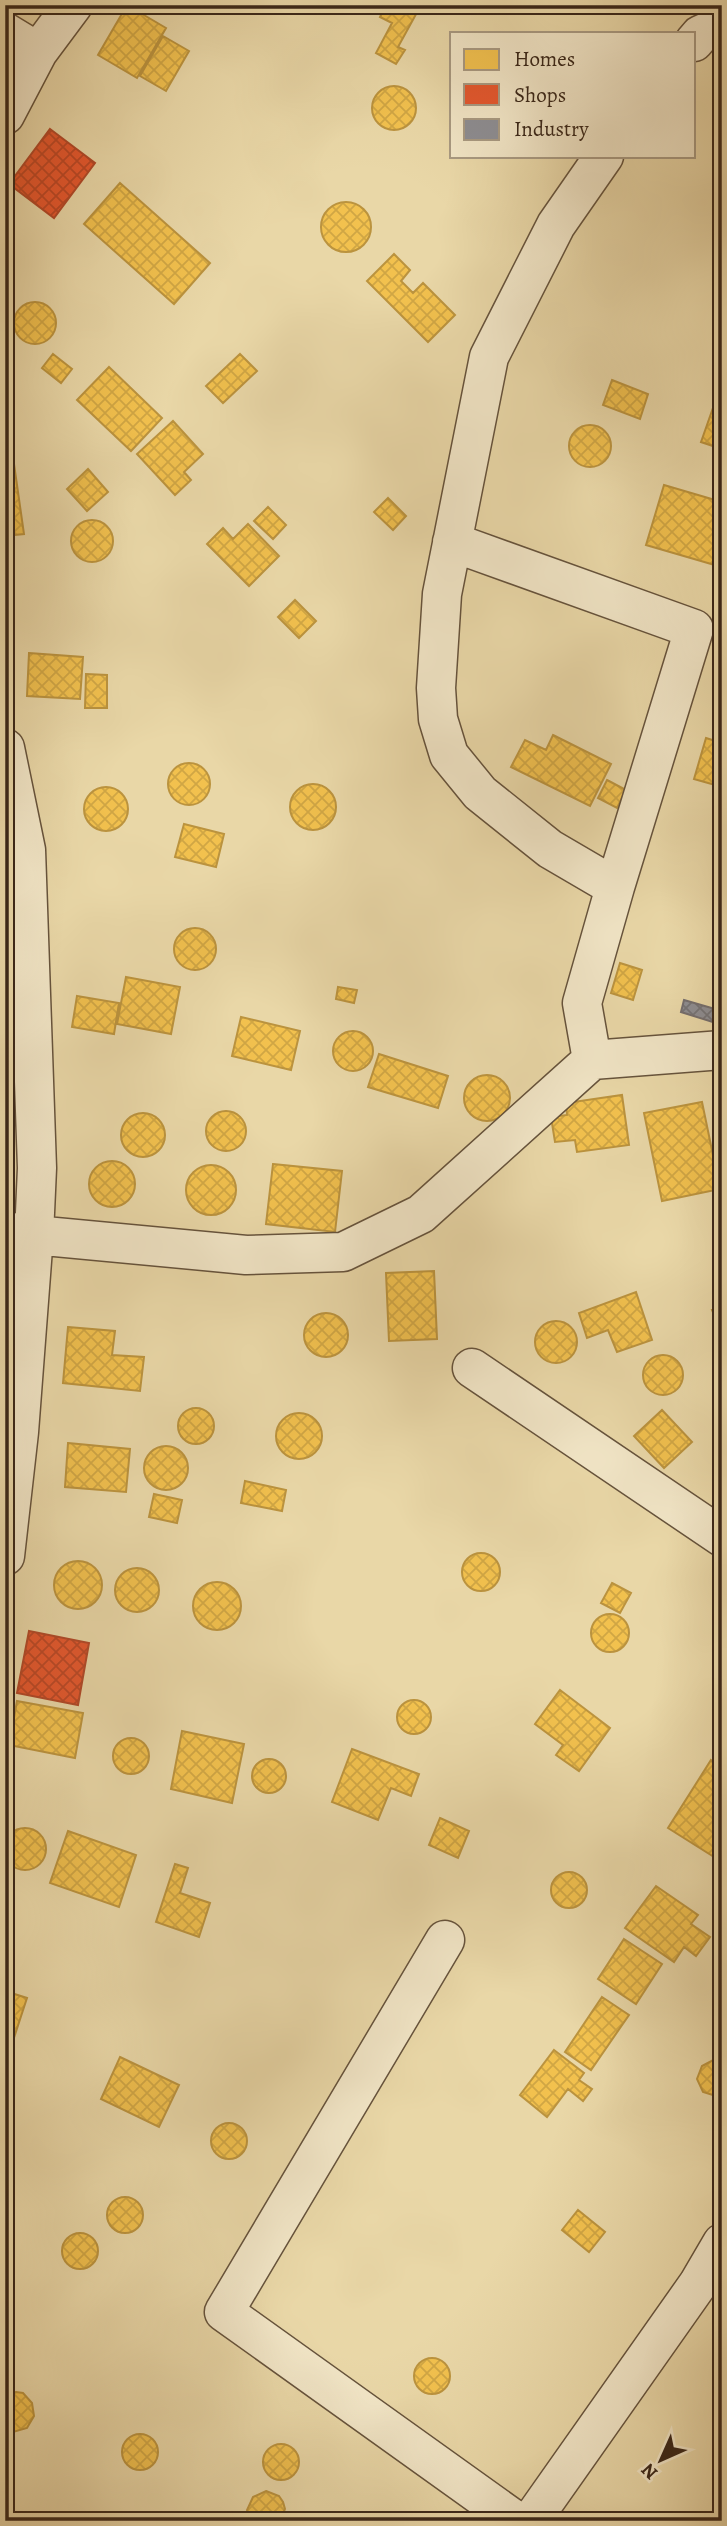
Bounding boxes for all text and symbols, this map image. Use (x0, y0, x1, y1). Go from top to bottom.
legend (450, 32, 696, 158)
text: Homes (514, 45, 575, 73)
text: Shops (514, 81, 566, 109)
text: Industry (514, 115, 589, 143)
north arrow (626, 2424, 696, 2494)
text: N (635, 2457, 664, 2485)

